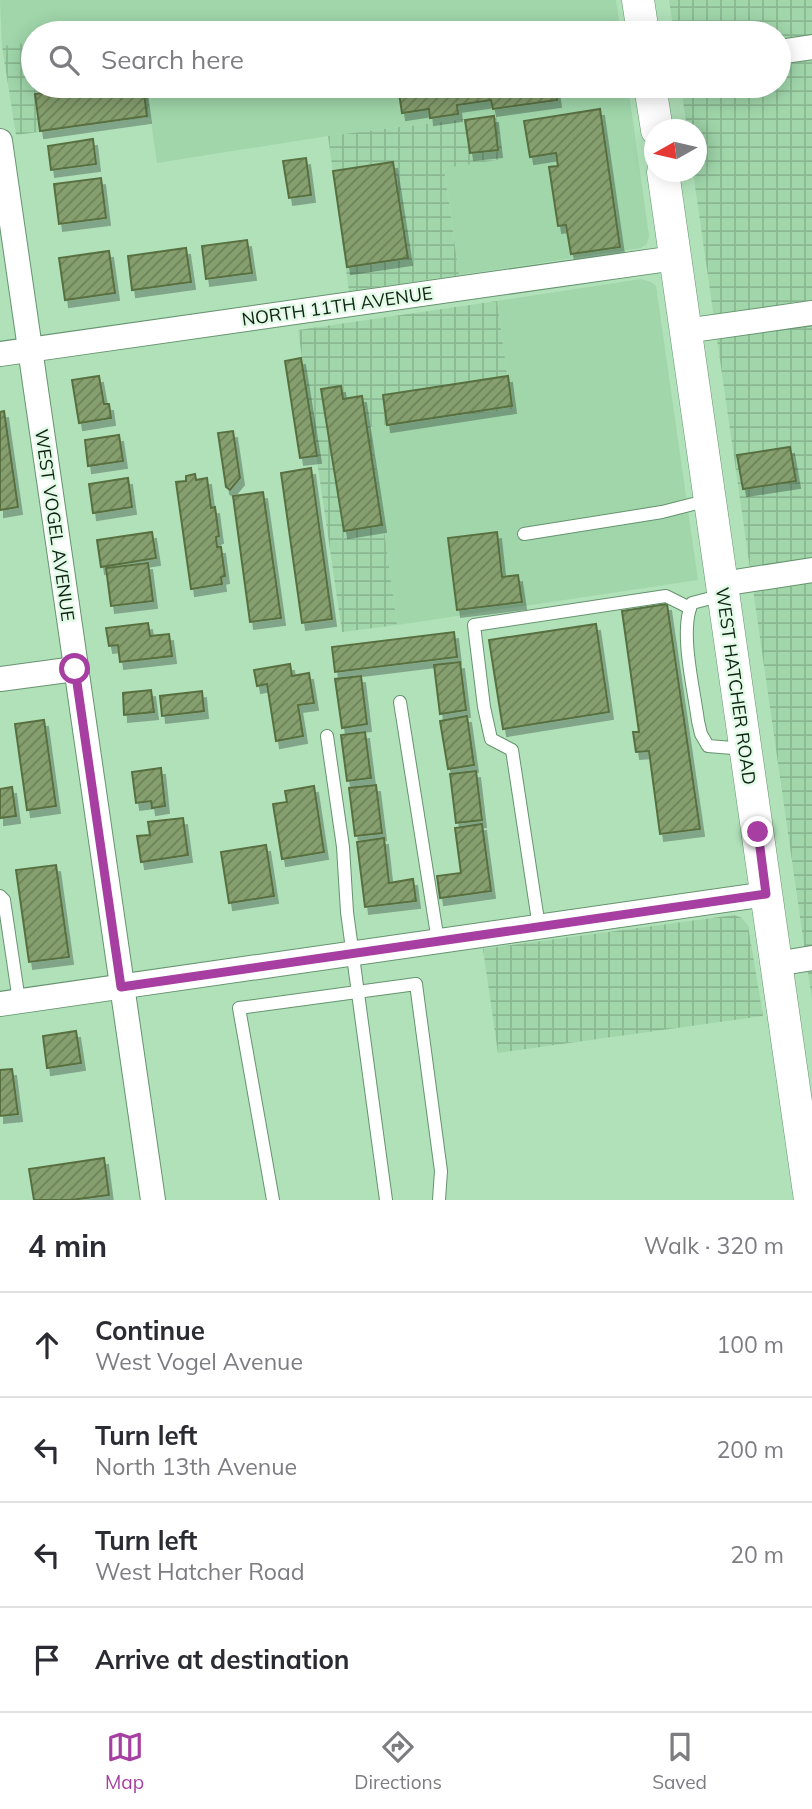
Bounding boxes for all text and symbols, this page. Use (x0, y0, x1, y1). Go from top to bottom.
search box (21, 21, 791, 98)
icon: search (45, 41, 83, 79)
text: Search here (101, 43, 244, 76)
north arrow (644, 119, 707, 182)
street label: NORTH 11TH AVENUE (240, 281, 434, 331)
street label: WEST VOGEL AVENUE (30, 427, 80, 623)
street label: WEST HATCHER ROAD (711, 586, 761, 786)
route start (59, 653, 90, 684)
route end (742, 816, 773, 847)
text: 4 min (28, 1227, 107, 1265)
text: Walk · 320 m (644, 1231, 784, 1260)
text: Continue (95, 1314, 205, 1347)
icon: ahead (28, 1326, 66, 1364)
text: 100 m (716, 1330, 784, 1359)
text: West Vogel Avenue (95, 1347, 303, 1376)
text: Turn left (95, 1419, 197, 1452)
icon: left (28, 1431, 66, 1469)
text: 200 m (716, 1435, 784, 1464)
text: North 13th Avenue (95, 1452, 297, 1481)
text: Turn left (95, 1524, 197, 1557)
icon: left (28, 1536, 66, 1574)
text: 20 m (730, 1540, 784, 1569)
text: West Hatcher Road (95, 1557, 305, 1586)
icon: arrive (28, 1641, 66, 1679)
text: Arrive at destination (95, 1643, 350, 1676)
tab: Map (105, 1728, 144, 1794)
tab: Directions (354, 1728, 442, 1794)
tab: Saved (652, 1728, 707, 1794)

